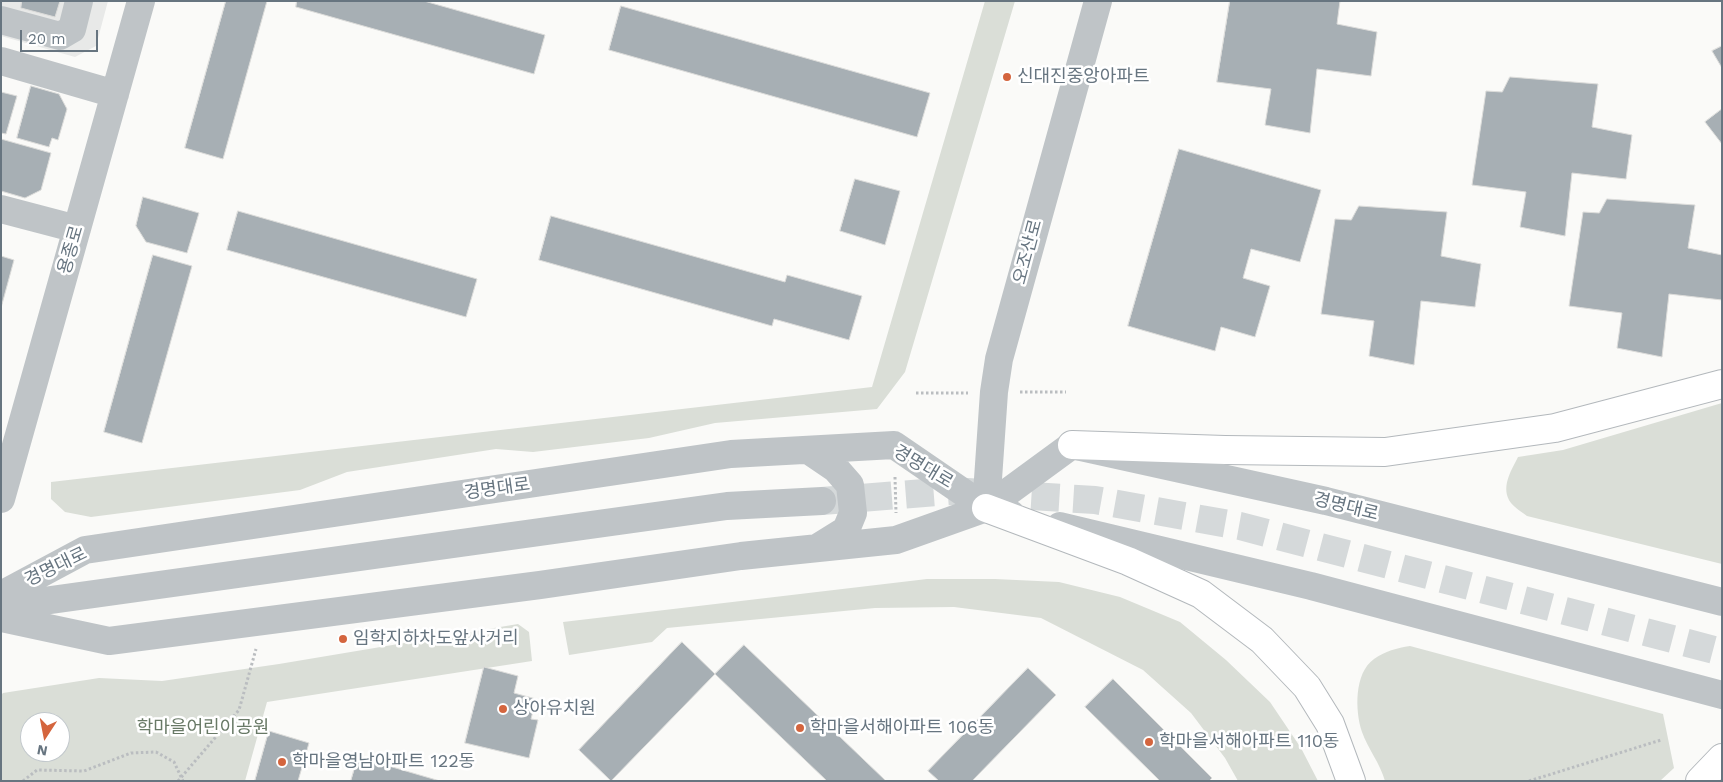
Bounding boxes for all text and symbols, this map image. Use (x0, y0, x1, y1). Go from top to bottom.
scale bar (22, 20, 100, 52)
text: 20 m (28, 30, 66, 48)
place label: 신대진중앙아파트 (1017, 66, 1149, 88)
marker: 신대진중앙아파트 (1001, 71, 1013, 83)
street label: 오조산로 (1009, 217, 1047, 287)
street label: 용종로 (54, 223, 88, 277)
street label: 경명대로 (889, 441, 957, 493)
street label: 경명대로 (463, 474, 531, 504)
street label: 경명대로 (1311, 489, 1381, 525)
street label: 경명대로 (21, 543, 91, 591)
place label: 임학지하차도앞사거리 (353, 628, 519, 650)
marker: 임학지하차도앞사거리 (337, 633, 349, 645)
place label: 상아유치원 (513, 698, 596, 720)
marker: 상아유치원 (497, 703, 509, 715)
north arrow (20, 712, 70, 762)
park label: 학마을어린이공원 (137, 717, 269, 739)
place label: 학마을서해아파트 106동 (810, 717, 994, 739)
marker: 학마을서해아파트 106동 (794, 722, 806, 734)
place label: 학마을서해아파트 110동 (1159, 731, 1339, 753)
marker: 학마을서해아파트 110동 (1143, 736, 1155, 748)
text: N (36, 742, 49, 760)
place label: 학마을영남아파트 122동 (292, 751, 475, 773)
marker: 학마을영남아파트 122동 (276, 756, 288, 768)

